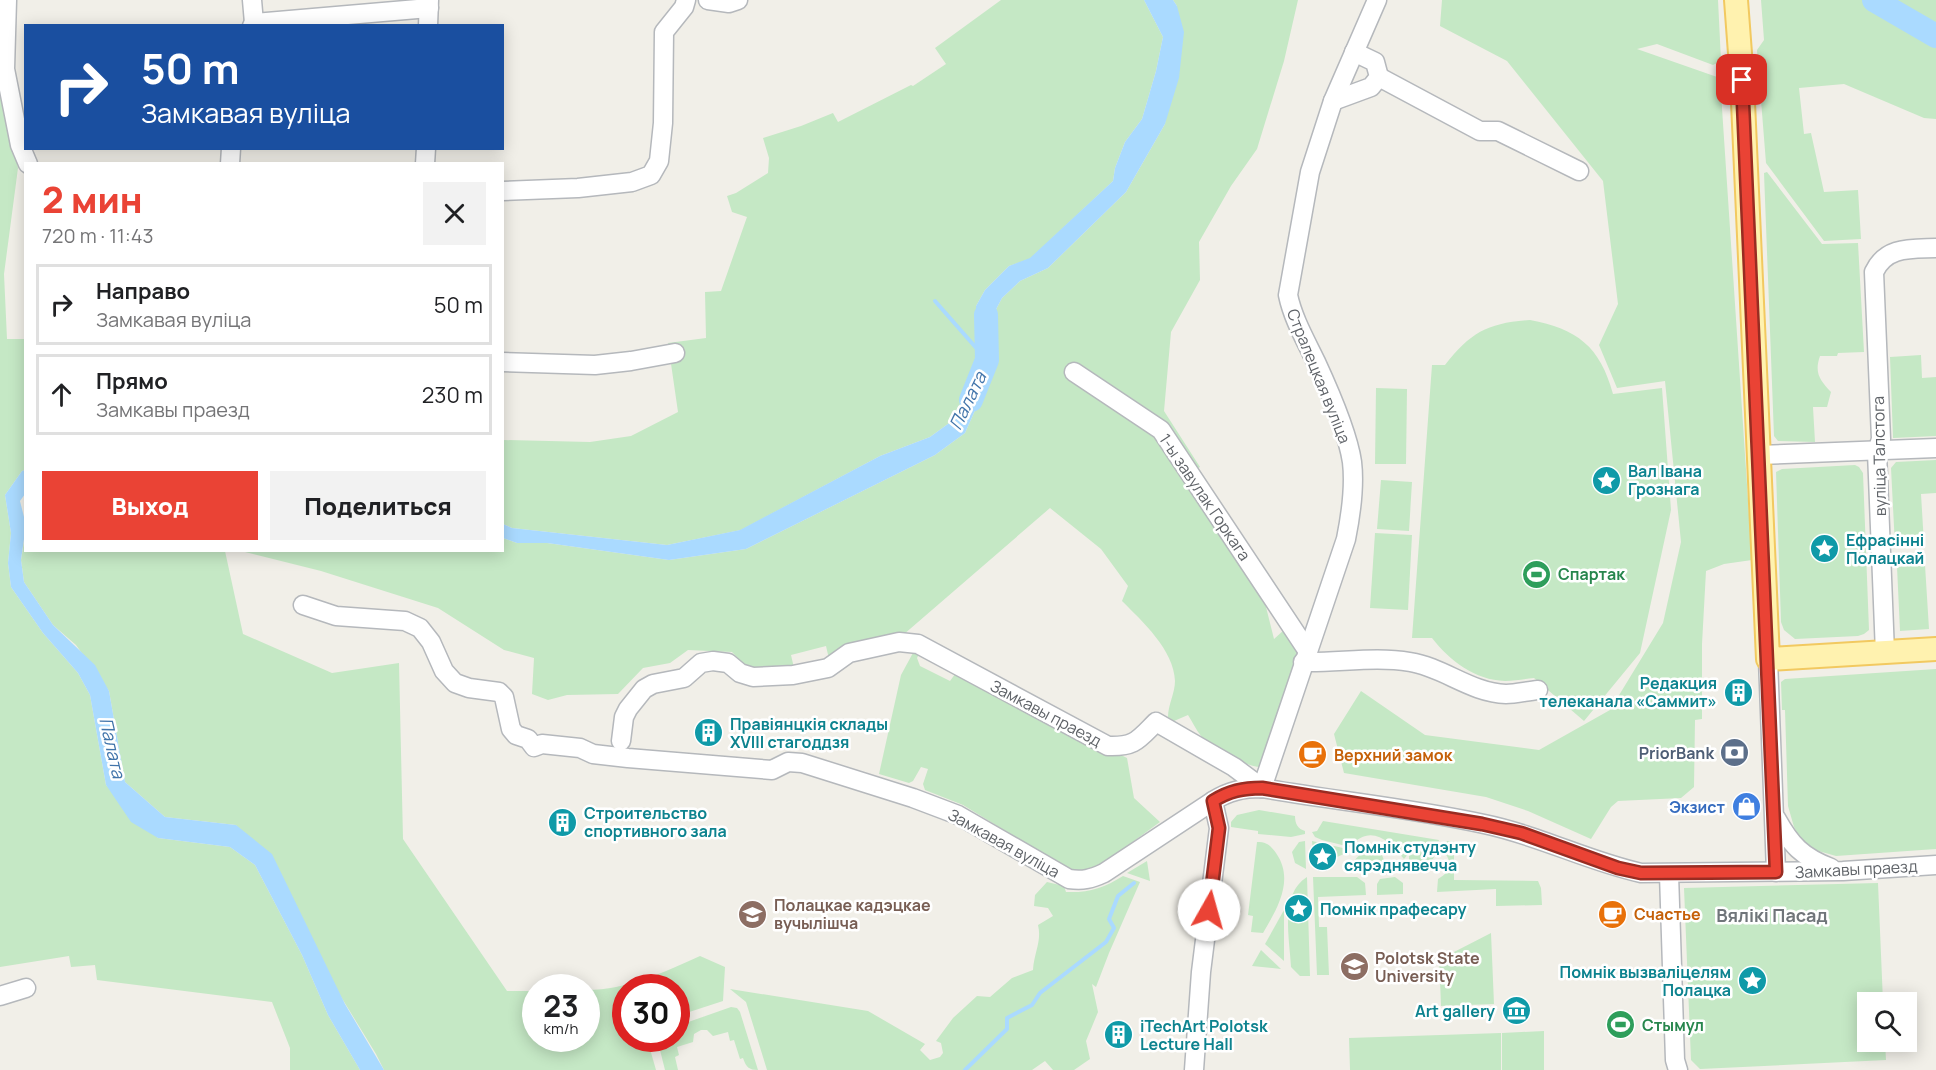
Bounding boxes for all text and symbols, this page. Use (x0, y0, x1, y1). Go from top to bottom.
text: 50 m (141, 39, 239, 97)
icon: right (42, 48, 120, 126)
pin (1716, 54, 1767, 105)
icon: arrive (1725, 63, 1758, 96)
text: Замкавая вуліца (141, 94, 351, 131)
text: 2 мин (42, 175, 143, 224)
button: close (423, 182, 486, 245)
text: 720 m · 11:43 (42, 222, 154, 249)
text: Направо (96, 276, 190, 306)
icon: right (45, 288, 78, 321)
text: 50 m (434, 290, 483, 320)
street label: Стралецкая вуліца (1282, 305, 1356, 447)
text: Замкавая вуліца (96, 306, 251, 333)
text: Прямо (96, 366, 168, 396)
water label: Палата (943, 367, 992, 433)
icon: ahead (45, 378, 78, 411)
text: 230 m (422, 380, 483, 410)
text: Замкавы праезд (96, 396, 250, 423)
street label: вуліца Талстога (1867, 396, 1891, 516)
street label: 1-ы завулак Горкага (1154, 429, 1256, 565)
place label: Вал Івана Грознага (1628, 460, 1702, 500)
place icon: Вал Івана Грознага (1591, 464, 1623, 496)
button: Выход (42, 471, 258, 540)
button: Поделиться (270, 471, 486, 540)
place label: Ефрасінні Полацкай (1846, 529, 1924, 569)
place icon: Ефрасінні Полацкай (1809, 533, 1841, 565)
sports icon: Спартак (1521, 558, 1553, 590)
place label: Спартак (1558, 563, 1625, 585)
place label: Редакция телеканала «Саммит» (1539, 672, 1717, 712)
street label: Замкавы праезд (987, 674, 1106, 752)
building icon: Редакция телеканала «Саммит» (1722, 676, 1754, 708)
place label: Правіянцкія склады XVIII стагоддзя (730, 713, 888, 753)
water label: Палата (94, 715, 132, 781)
building icon: Правіянцкія склады XVIII стагоддзя (693, 717, 725, 749)
bank icon: PriorBank (1719, 737, 1751, 769)
cafe icon: Верхний замок (1297, 739, 1329, 771)
place label: PriorBank (1639, 742, 1714, 764)
place label: Верхний замок (1334, 744, 1453, 766)
shop icon: Экзист (1730, 791, 1762, 823)
place label: Экзист (1669, 796, 1725, 818)
place label: Строительство спортивного зала (584, 802, 727, 842)
street label: Замкавая вуліца (944, 803, 1064, 883)
building icon: Строительство спортивного зала (547, 806, 579, 838)
place label: Помнік студэнту сярэднявечча (1344, 836, 1476, 876)
place icon: Помнік студэнту сярэднявечча (1307, 840, 1339, 872)
street label: Замкавы праезд (1794, 855, 1918, 883)
position arrow (1177, 878, 1241, 942)
place icon: Помнік прафесару (1283, 893, 1315, 925)
place label: Полацкае кадэцкае вучылішча (774, 894, 931, 934)
school or university icon: Полацкае кадэцкае вучылішча (737, 898, 769, 930)
place label: Помнік прафесару (1320, 898, 1467, 920)
cafe icon: Счастье (1597, 898, 1629, 930)
place label: Счастье (1634, 903, 1701, 925)
district label: Вялікі Пасад (1716, 903, 1828, 927)
place label: Polotsk State University (1375, 947, 1480, 987)
school or university icon: Polotsk State University (1338, 951, 1370, 983)
place label: Помнік вызваліцелям Полацка (1560, 961, 1731, 1001)
place icon: Помнік вызваліцелям Полацка (1736, 965, 1768, 997)
speed limit sign: 30 (612, 974, 690, 1052)
text: 23 (543, 985, 579, 1026)
map controls (1857, 992, 1917, 1052)
button: search (1857, 992, 1917, 1052)
museum icon: Art gallery (1500, 995, 1532, 1027)
place label: Art gallery (1415, 1000, 1495, 1022)
sports icon: Стымул (1605, 1009, 1637, 1041)
place label: Стымул (1642, 1014, 1704, 1036)
place label: iTechArt Polotsk Lecture Hall (1140, 1015, 1268, 1055)
text: km/h (544, 1018, 578, 1039)
building icon: iTechArt Polotsk Lecture Hall (1103, 1019, 1135, 1051)

